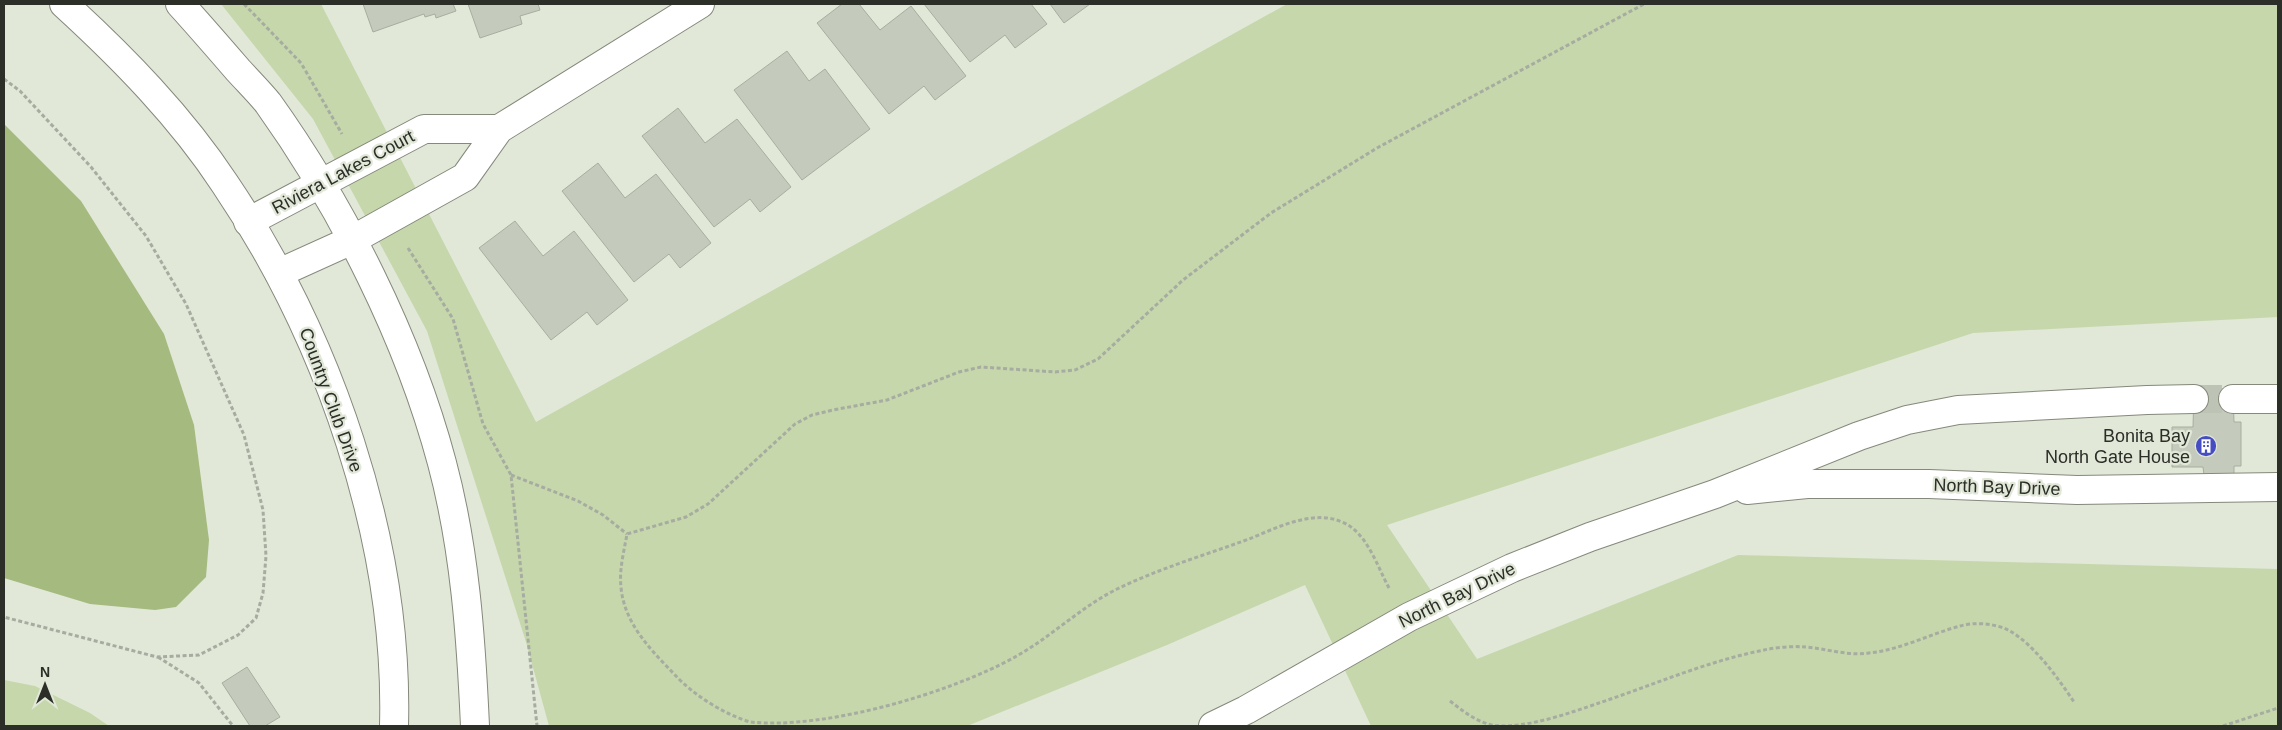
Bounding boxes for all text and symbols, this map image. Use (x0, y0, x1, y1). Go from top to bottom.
street label: Riviera Lakes Court (269, 126, 417, 218)
street label: Country Club Drive (296, 325, 366, 475)
place label: Bonita Bay North Gate House (2045, 426, 2190, 467)
building icon: Bonita Bay North Gate House (2194, 434, 2218, 458)
street label: North Bay Drive (1933, 475, 2061, 499)
street label: North Bay Drive (1396, 558, 1518, 632)
north arrow (20, 660, 70, 710)
text: N (40, 664, 50, 680)

